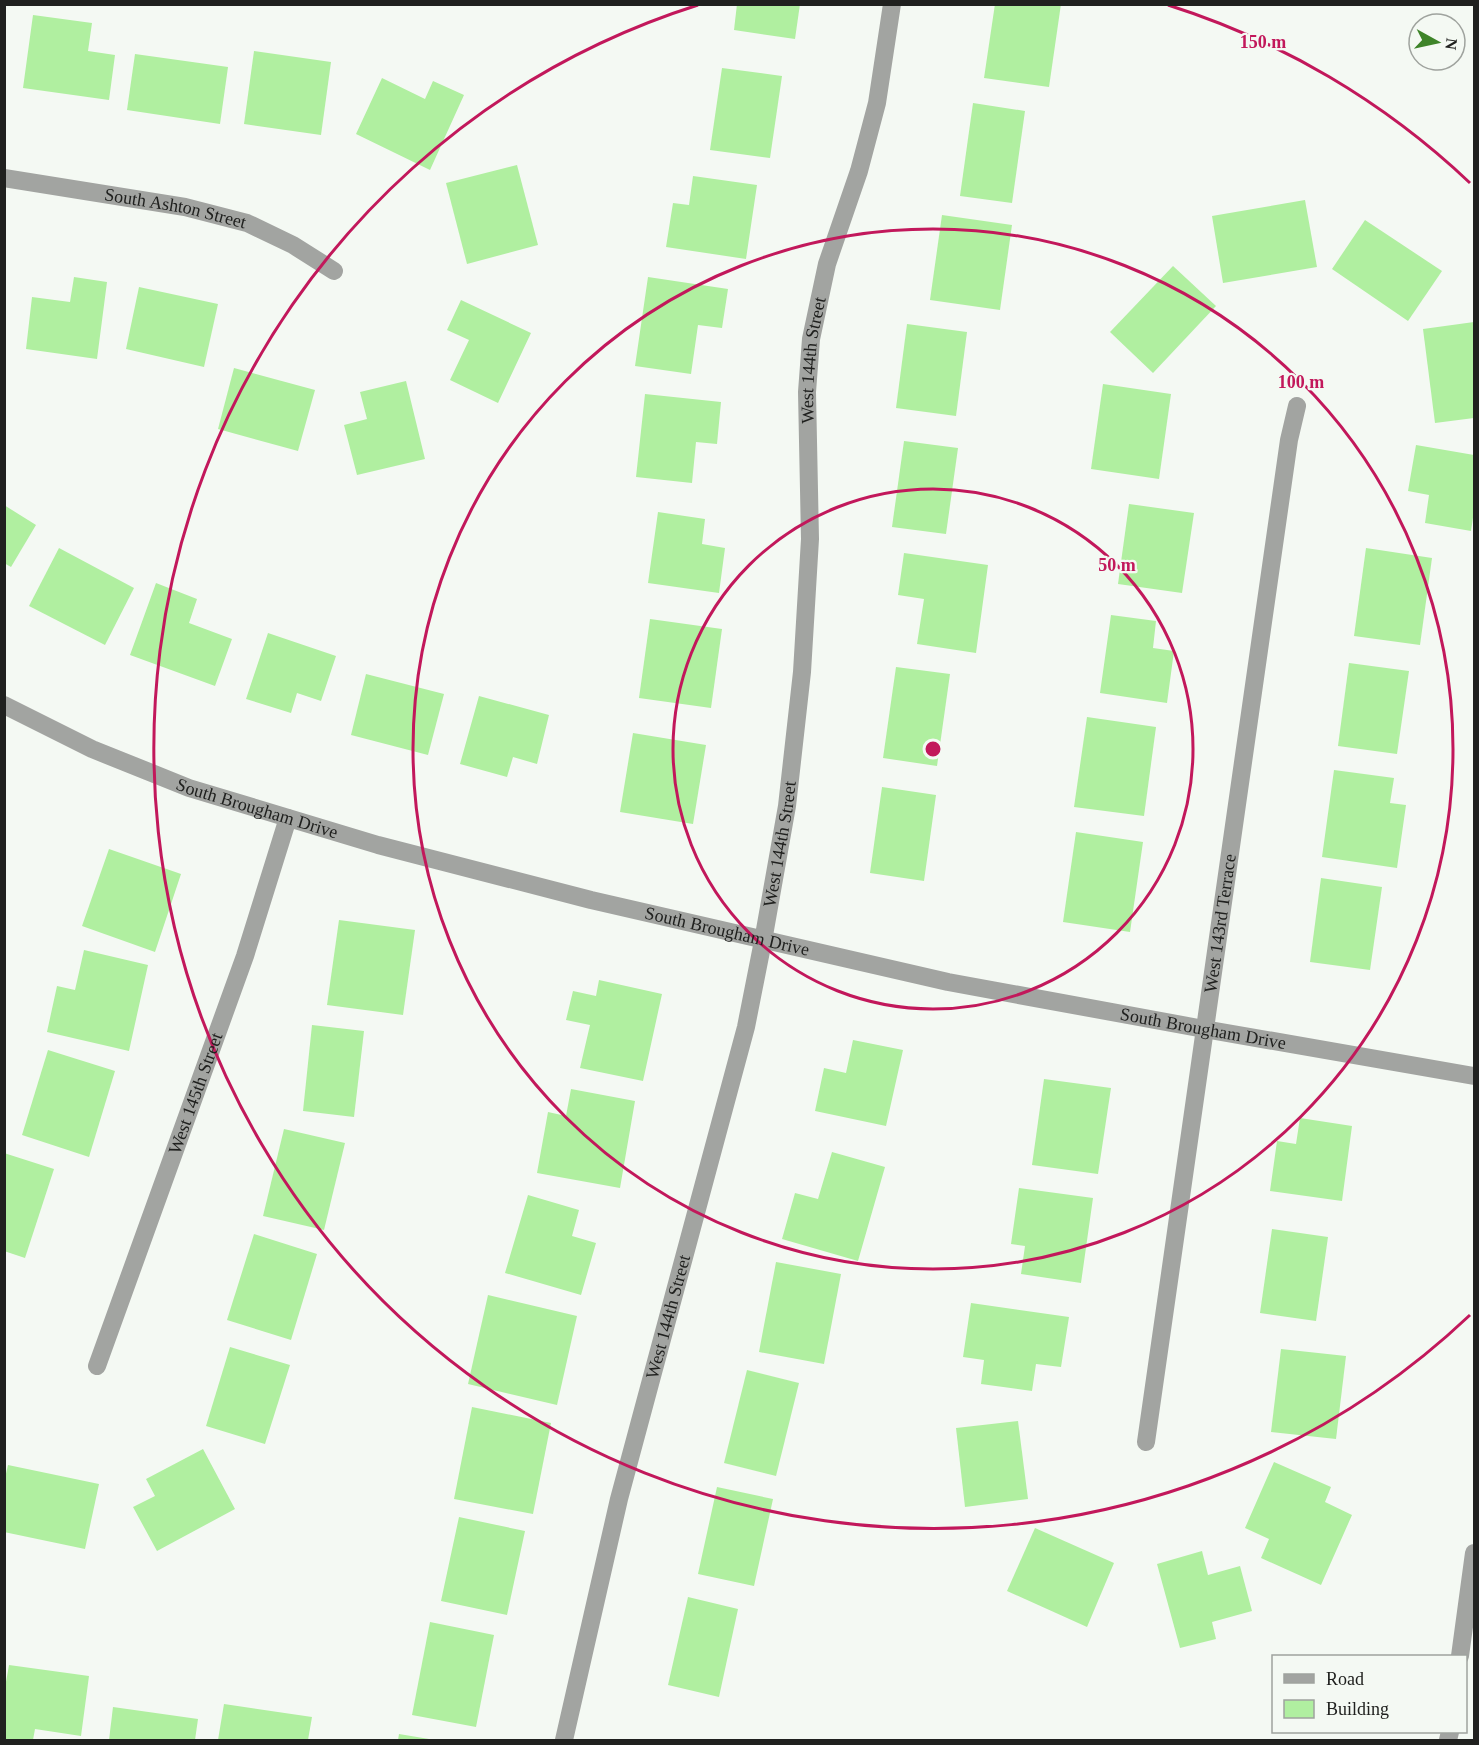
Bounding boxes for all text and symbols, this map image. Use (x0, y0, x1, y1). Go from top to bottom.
north arrow (1407, 12, 1467, 72)
text: 150 m (1240, 32, 1286, 52)
text: N (1442, 37, 1461, 51)
street label: South Ashton Street (103, 184, 248, 232)
street label: West 144th Street (797, 295, 830, 424)
text: 100 m (1278, 372, 1324, 392)
text: 50 m (1098, 555, 1136, 575)
centre of rings (923, 739, 943, 759)
street label: South Brougham Drive (173, 774, 340, 842)
street label: West 144th Street (759, 780, 800, 909)
street label: West 143rd Terrace (1200, 853, 1240, 994)
street label: South Brougham Drive (643, 903, 811, 960)
street label: South Brougham Drive (1119, 1004, 1288, 1053)
street label: West 145th Street (164, 1030, 227, 1157)
street label: West 144th Street (642, 1252, 694, 1381)
legend (1272, 1655, 1467, 1733)
text: Road (1326, 1669, 1364, 1689)
text: Building (1326, 1699, 1389, 1719)

